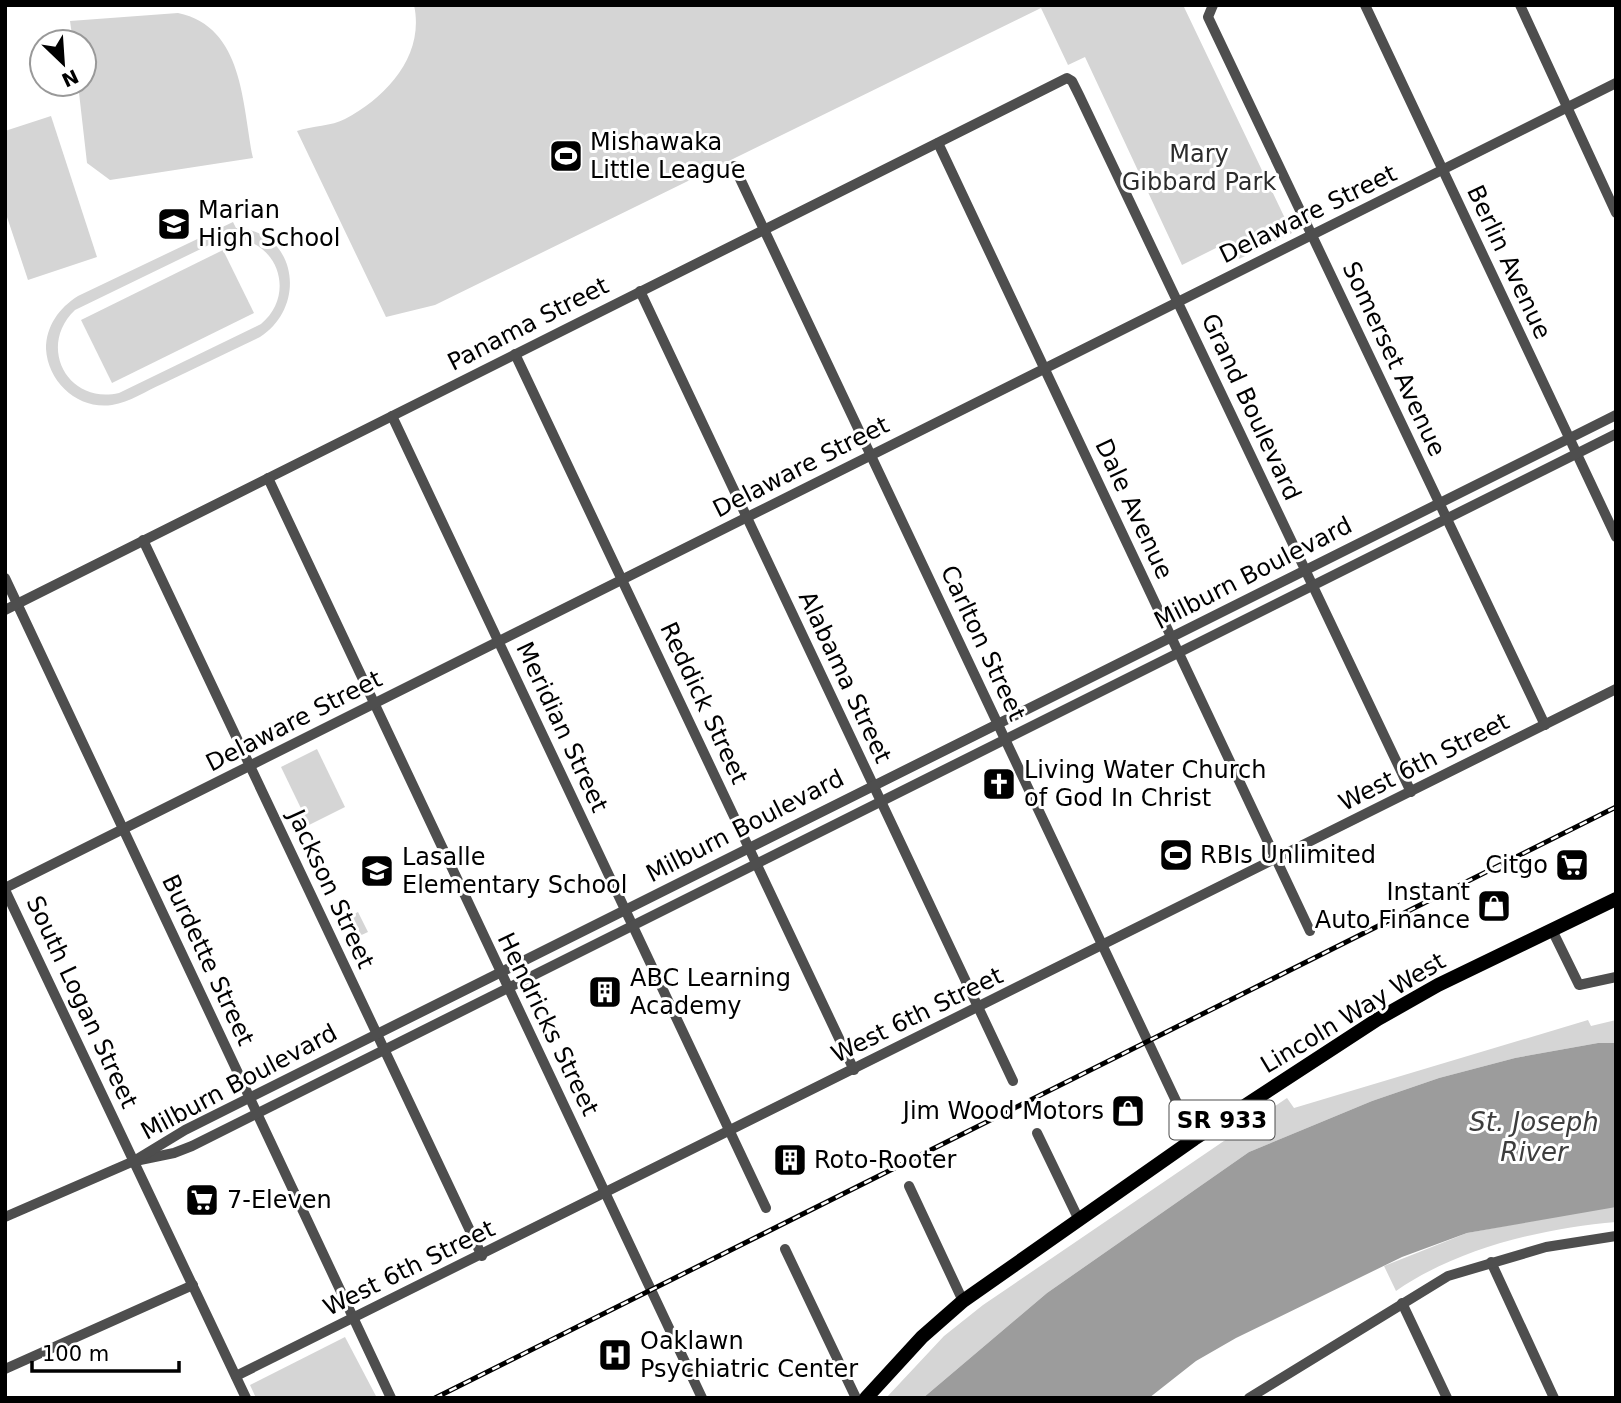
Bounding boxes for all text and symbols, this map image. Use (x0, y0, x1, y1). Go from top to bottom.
north arrow (28, 28, 98, 98)
text: N (58, 65, 82, 92)
place label: Mishawaka Little League (590, 128, 746, 184)
sports icon: Mishawaka Little League (547, 137, 585, 175)
park label: Mary Gibbard Park (1122, 140, 1276, 196)
street label: Delaware Street (1215, 159, 1401, 269)
street label: Berlin Avenue (1461, 181, 1557, 343)
place label: Marian High School (198, 196, 340, 252)
school or university icon: Marian High School (155, 205, 193, 243)
street label: Somerset Avenue (1337, 257, 1451, 461)
street label: Panama Street (443, 271, 613, 377)
street label: Grand Boulevard (1195, 309, 1307, 505)
street label: Delaware Street (708, 411, 894, 523)
street label: Dale Avenue (1089, 434, 1179, 584)
street label: Milburn Boulevard (1149, 511, 1357, 635)
street label: Carlton Street (935, 561, 1031, 725)
street label: Alabama Street (793, 587, 897, 767)
street label: Reddick Street (654, 618, 754, 788)
street label: Meridian Street (510, 638, 614, 816)
street label: Delaware Street (201, 665, 387, 777)
street label: West 6th Street (1334, 707, 1514, 817)
place label: Living Water Church of God In Christ (1024, 756, 1266, 812)
street label: Milburn Boulevard (641, 764, 849, 888)
church icon: Living Water Church of God In Christ (980, 765, 1018, 803)
street label: Jackson Street (281, 803, 380, 973)
sports icon: RBIs Unlimited (1157, 836, 1195, 874)
place label: RBIs Unlimited (1200, 841, 1376, 869)
place label: Lasalle Elementary School (402, 843, 627, 899)
supermarket icon: Citgo (1553, 846, 1591, 884)
place label: Citgo (1485, 851, 1548, 879)
school or university icon: Lasalle Elementary School (358, 852, 396, 890)
street label: Burdette Street (156, 870, 260, 1050)
place label: Instant Auto Finance (1315, 878, 1470, 934)
shop icon: Instant Auto Finance (1475, 887, 1513, 925)
street label: South Logan Street (21, 892, 143, 1112)
street label: Hendricks Street (492, 928, 604, 1120)
street label: Lincoln Way West (1256, 947, 1450, 1079)
street label: West 6th Street (827, 961, 1007, 1069)
place label: ABC Learning Academy (630, 964, 791, 1020)
building icon: ABC Learning Academy (586, 973, 624, 1011)
street label: Milburn Boulevard (136, 1018, 342, 1146)
shop icon: Jim Wood Motors (1109, 1092, 1147, 1130)
place label: Jim Wood Motors (901, 1097, 1104, 1125)
road number: SR 933 (1170, 1100, 1274, 1140)
water label: St. Joseph River (1469, 1107, 1599, 1167)
building icon: Roto-Rooter (771, 1141, 809, 1179)
place label: Roto-Rooter (814, 1146, 957, 1174)
supermarket icon: 7-Eleven (183, 1181, 221, 1219)
place label: 7-Eleven (227, 1186, 332, 1214)
street label: West 6th Street (319, 1214, 499, 1322)
place label: Oaklawn Psychiatric Center (640, 1327, 858, 1383)
scale bar (32, 1330, 178, 1374)
hospital icon: Oaklawn Psychiatric Center (596, 1336, 634, 1374)
text: 100 m (42, 1342, 109, 1366)

